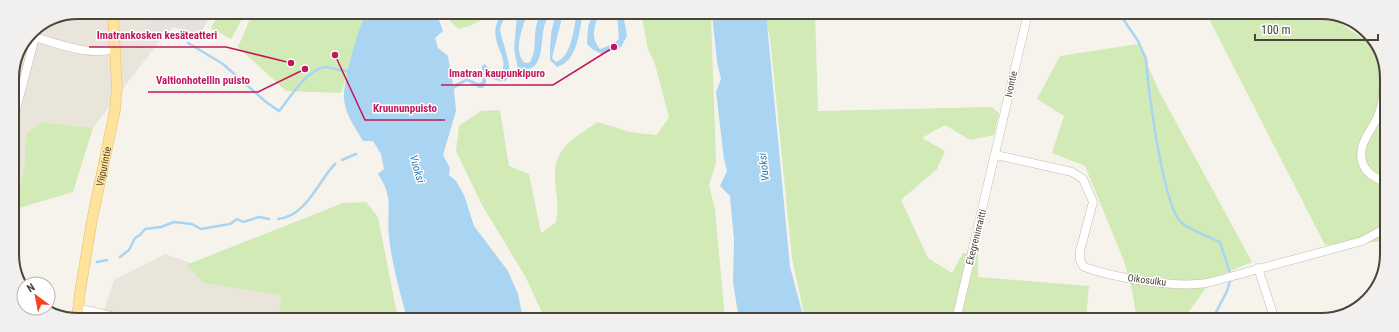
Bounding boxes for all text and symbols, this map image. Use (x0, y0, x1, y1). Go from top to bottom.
scale bar (1255, 16, 1378, 42)
text: 100 m (1261, 23, 1291, 37)
callout: Imatrankosken kesäteatteri (89, 24, 226, 47)
text: Imatrankosken kesäteatteri (97, 29, 218, 42)
callout: Imatran kaupunkipuro (441, 62, 553, 85)
text: Imatran kaupunkipuro (449, 67, 546, 80)
callout: Valtionhotellin puisto (148, 69, 258, 92)
street label: Ivontie (1003, 70, 1019, 98)
text: Valtionhotellin puisto (156, 74, 251, 87)
callout: Kruununpuisto (365, 97, 445, 120)
text: Kruununpuisto (373, 102, 438, 115)
street label: Viipurintie (94, 145, 113, 187)
water label: Vuoksi (756, 152, 772, 182)
water label: Vuoksi (407, 154, 427, 185)
street label: Ekegreninraitti (964, 208, 988, 266)
street label: Oikosulku (1127, 272, 1167, 288)
north arrow (16, 276, 56, 316)
text: N (25, 281, 37, 295)

